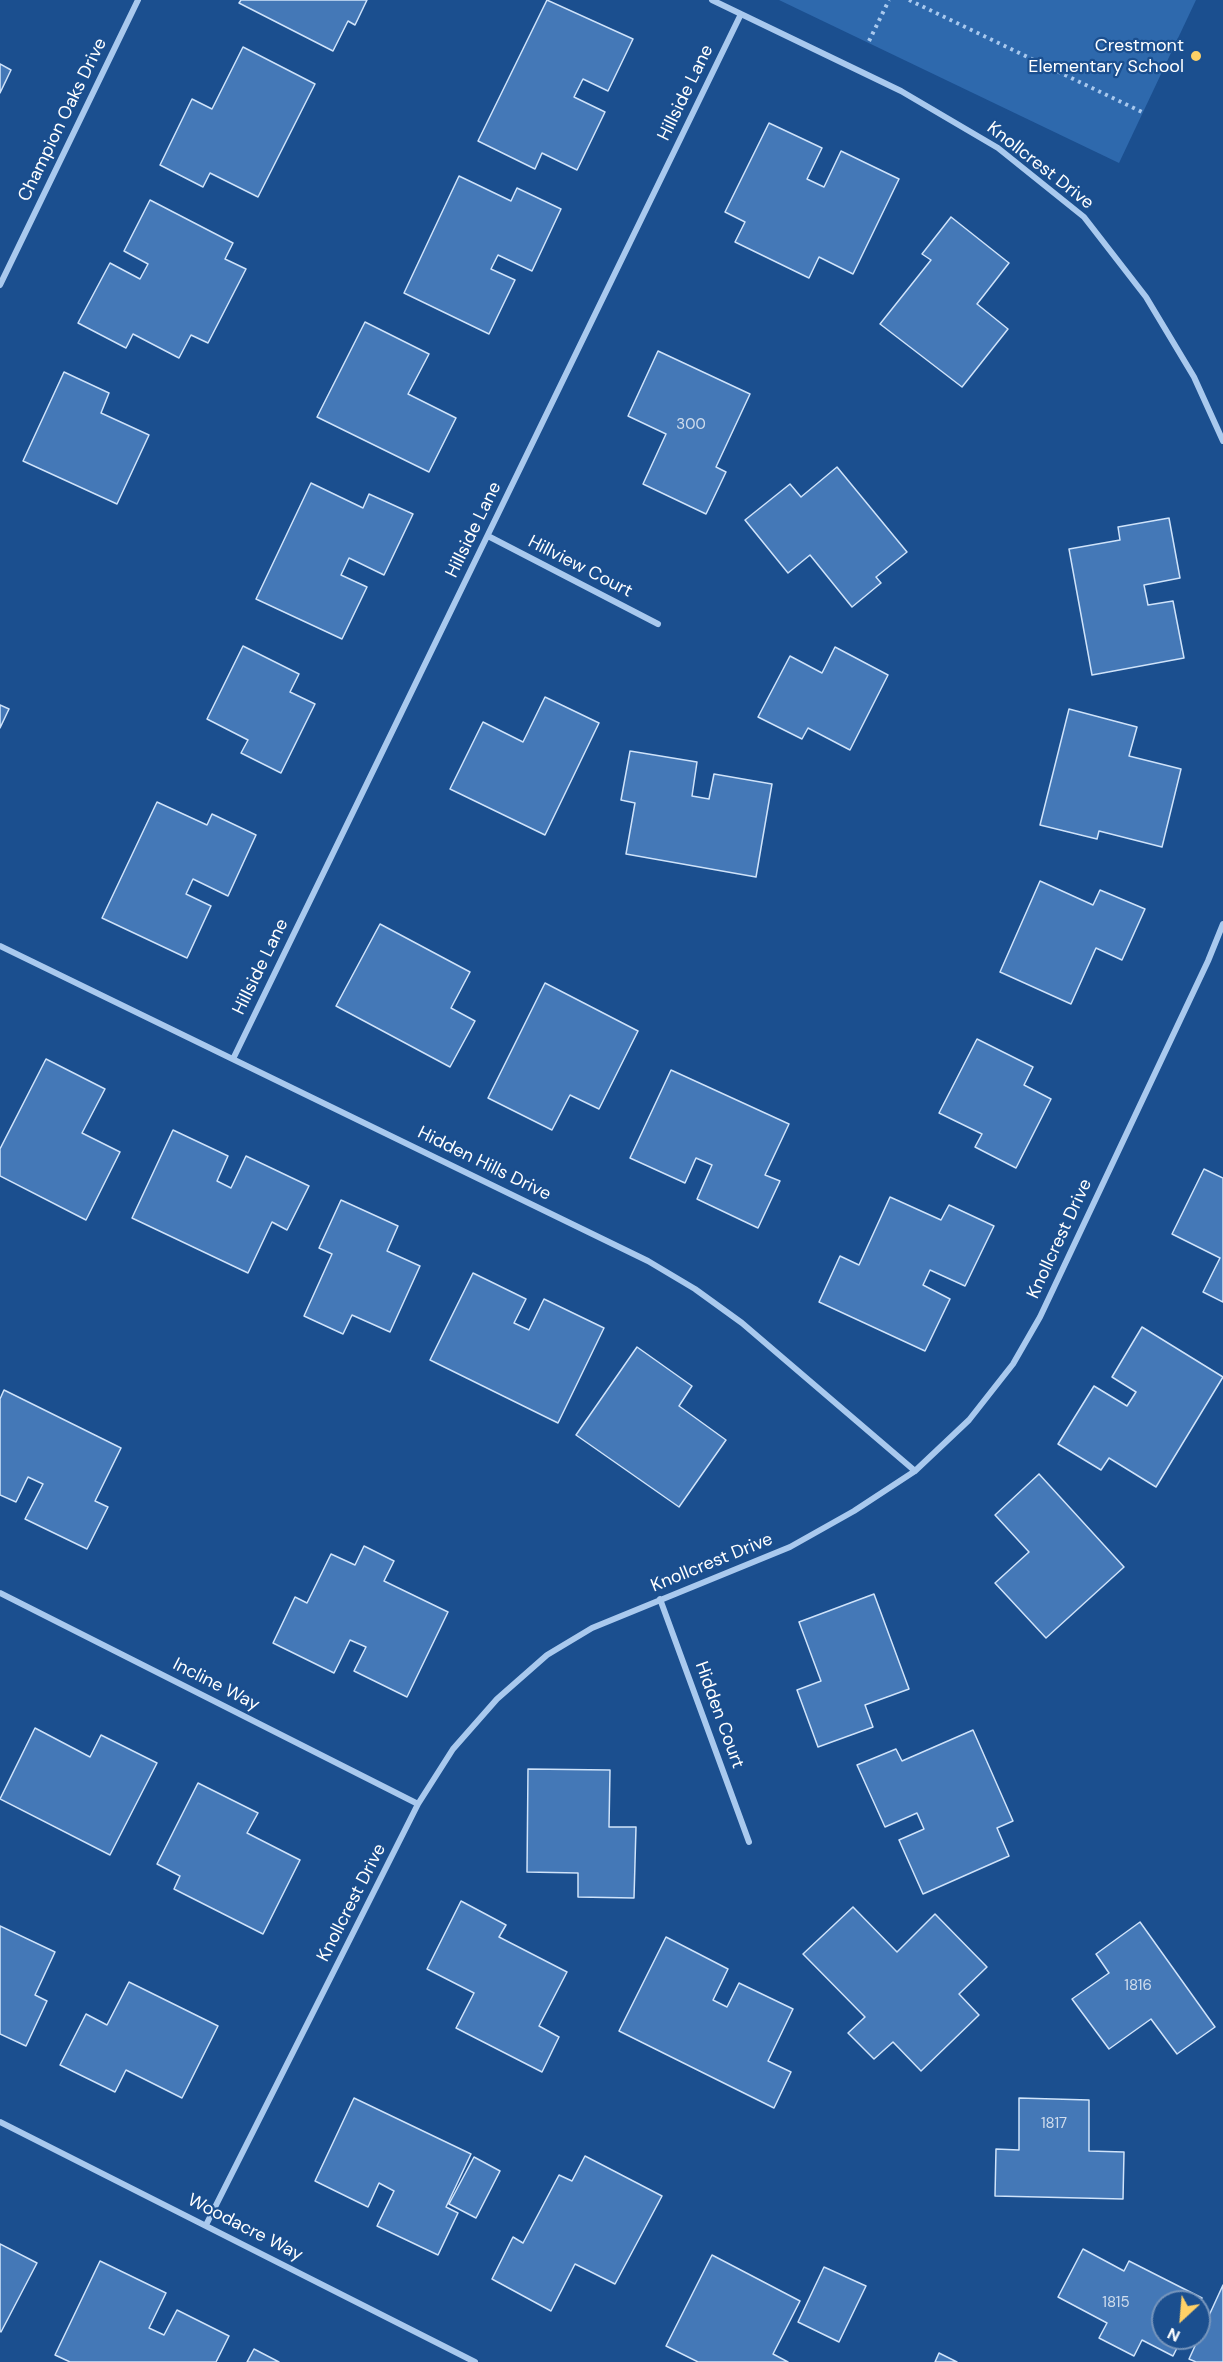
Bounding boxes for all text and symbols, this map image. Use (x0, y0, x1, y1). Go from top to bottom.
street label: Champion Oaks Drive (14, 35, 112, 205)
place label: Crestmont Elementary School (1028, 35, 1184, 78)
street label: Hillside Lane (653, 41, 719, 145)
marker: Crestmont Elementary School (1189, 49, 1203, 63)
street label: Knollcrest Drive (982, 118, 1098, 214)
house number: 300 (676, 416, 706, 434)
street label: Hillside Lane (441, 478, 507, 582)
street label: Hillview Court (524, 531, 636, 603)
street label: Hillside Lane (228, 915, 294, 1019)
street label: Hidden Hills Drive (414, 1122, 554, 1206)
street label: Knollcrest Drive (1023, 1176, 1097, 1302)
street label: Knollcrest Drive (648, 1529, 776, 1597)
street label: Incline Way (169, 1654, 263, 1716)
street label: Hidden Court (690, 1659, 748, 1771)
street label: Knollcrest Drive (313, 1840, 391, 1966)
house number: 1816 (1124, 1977, 1152, 1995)
house number: 1817 (1041, 2115, 1067, 2133)
street label: Woodacre Way (184, 2190, 306, 2266)
north arrow (1151, 2290, 1211, 2350)
house number: 1815 (1102, 2294, 1130, 2312)
text: N (1164, 2323, 1184, 2347)

